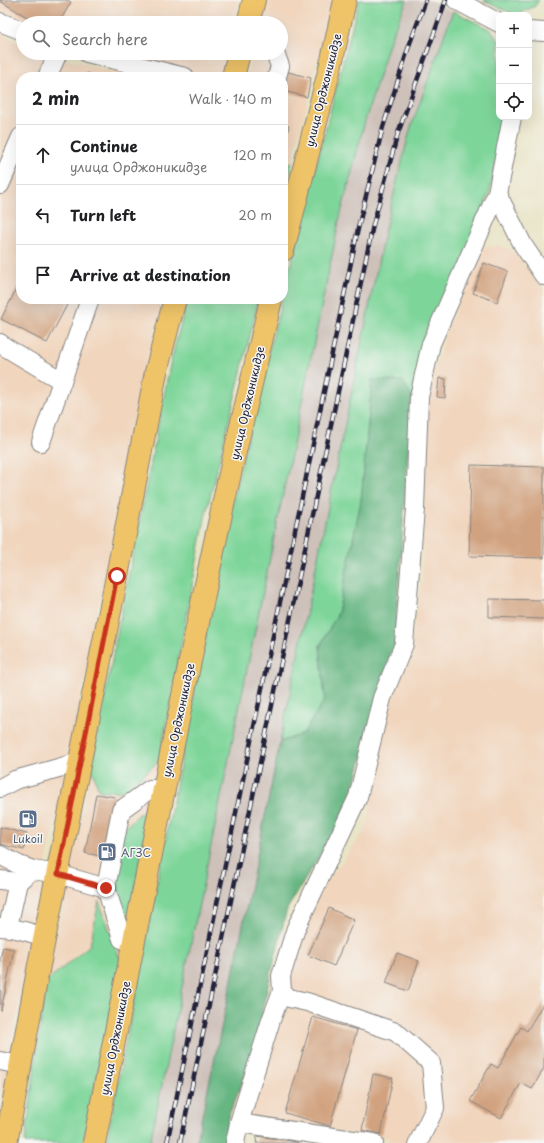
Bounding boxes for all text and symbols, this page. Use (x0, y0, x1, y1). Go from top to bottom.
map controls (496, 12, 532, 120)
button: + (496, 12, 532, 48)
search box (16, 16, 288, 60)
icon: search (30, 27, 52, 49)
text: Search here (62, 27, 148, 50)
street label: улица Орджоникидзе (301, 32, 345, 148)
button: − (496, 48, 532, 84)
button: locate (496, 84, 532, 120)
text: 2 min (32, 85, 79, 111)
text: Walk · 140 m (189, 89, 272, 108)
text: Continue (70, 134, 138, 157)
icon: ahead (32, 144, 54, 166)
text: 120 m (233, 145, 272, 164)
text: улица Орджоникидзе (70, 157, 207, 176)
text: Turn left (70, 203, 136, 226)
icon: left (32, 204, 54, 226)
text: 20 m (238, 205, 272, 224)
text: Arrive at destination (70, 263, 231, 286)
icon: arrive (32, 264, 54, 286)
street label: улица Орджоникидзе (226, 345, 268, 461)
route start (108, 567, 126, 585)
street label: улица Орджоникидзе (158, 661, 198, 779)
fuel station icon: Lukoil (17, 808, 39, 830)
place label: Lukoil (13, 830, 43, 847)
fuel station icon: АГЗС (96, 841, 118, 863)
place label: АГЗС (121, 844, 151, 861)
route end (97, 879, 115, 897)
street label: улица Орджоникидзе (96, 979, 134, 1097)

